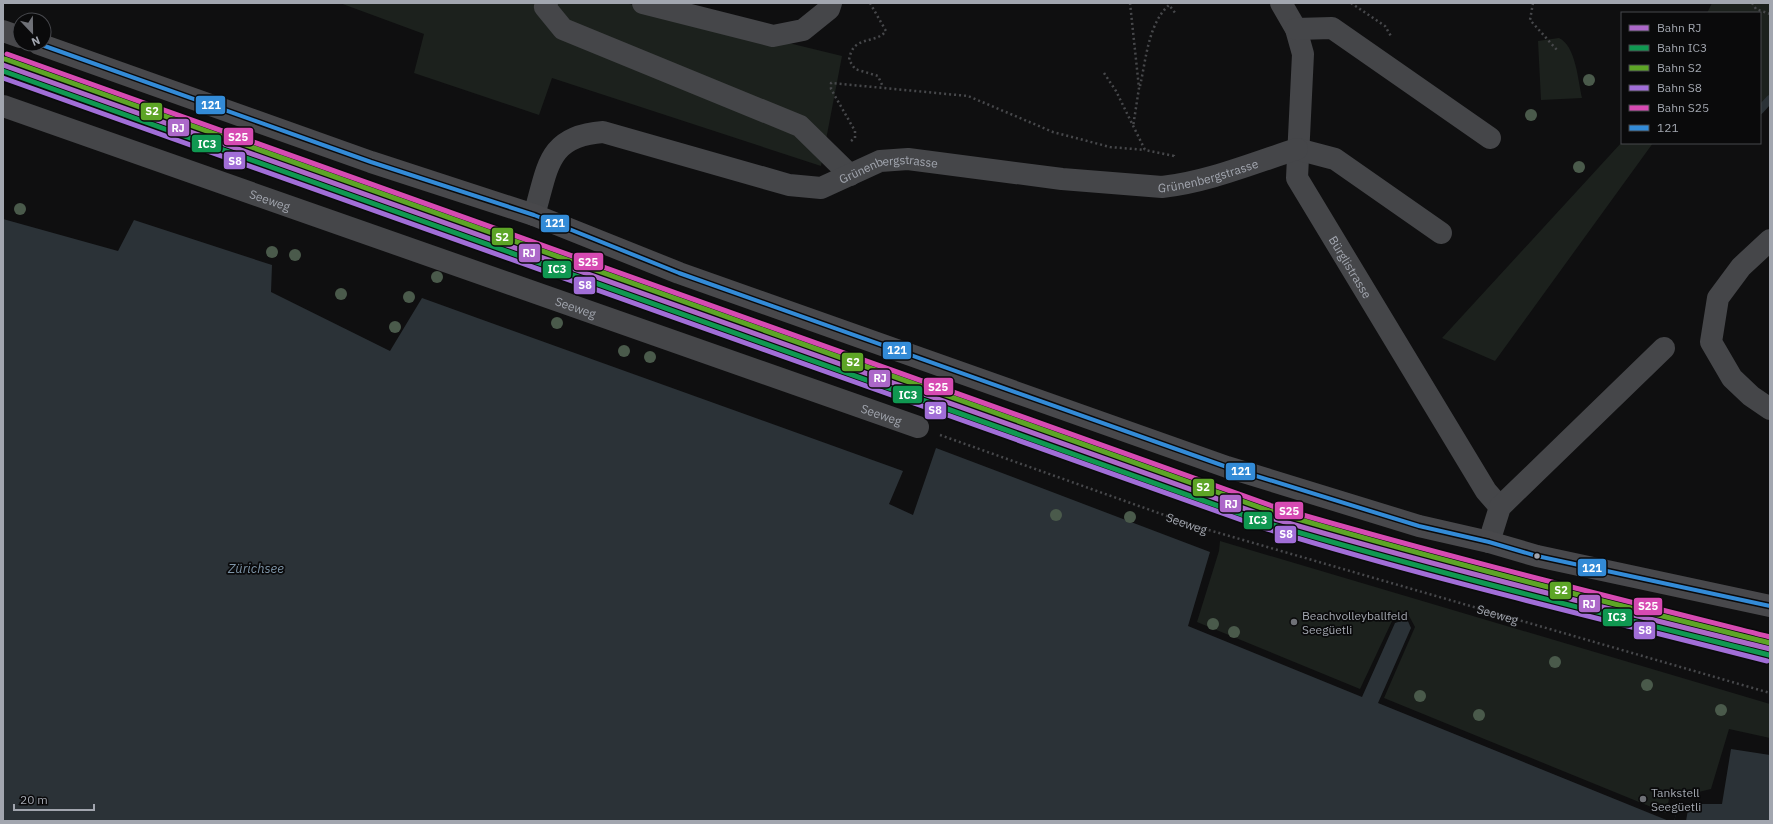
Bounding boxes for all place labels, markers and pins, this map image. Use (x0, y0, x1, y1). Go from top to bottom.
unlabelled marker (1532, 551, 1542, 561)
place label: Beachvolleyballfeld Seegüetli (1302, 608, 1408, 637)
marker: Beachvolleyballfeld Seegüetli (1289, 617, 1299, 627)
place label: Tankstell Seegüetli (1651, 785, 1701, 814)
marker: Tankstell Seegüetli (1638, 794, 1648, 804)

